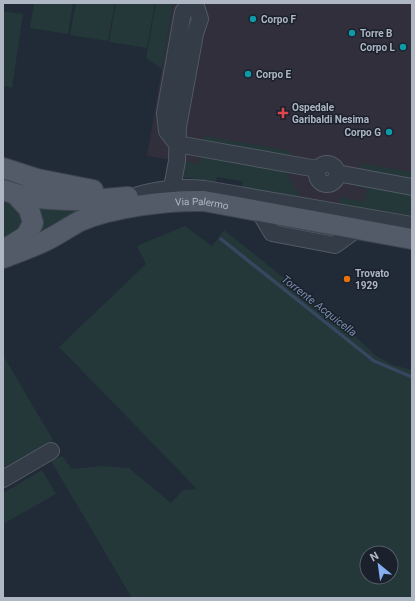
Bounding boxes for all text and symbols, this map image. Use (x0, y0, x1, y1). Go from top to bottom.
marker: Corpo F (248, 14, 258, 24)
place label: Corpo F (261, 14, 297, 25)
marker: Torre B (347, 28, 357, 38)
place label: Torre B (360, 28, 393, 39)
place label: Corpo L (360, 42, 396, 53)
marker: Corpo L (398, 42, 408, 52)
marker: Corpo E (243, 69, 253, 79)
place label: Corpo E (256, 69, 292, 80)
place label: Ospedale Garibaldi Nesima (292, 102, 370, 125)
marker: Ospedale Garibaldi Nesima (277, 107, 289, 119)
place label: Corpo G (345, 127, 381, 138)
marker: Corpo G (384, 127, 394, 137)
street label: Via Palermo (175, 195, 230, 211)
place label: Trovato 1929 (355, 268, 390, 291)
water label: Torrente Acquicella (279, 273, 359, 339)
marker: Trovato 1929 (342, 274, 352, 284)
north arrow (359, 545, 399, 585)
text: N (368, 549, 381, 564)

